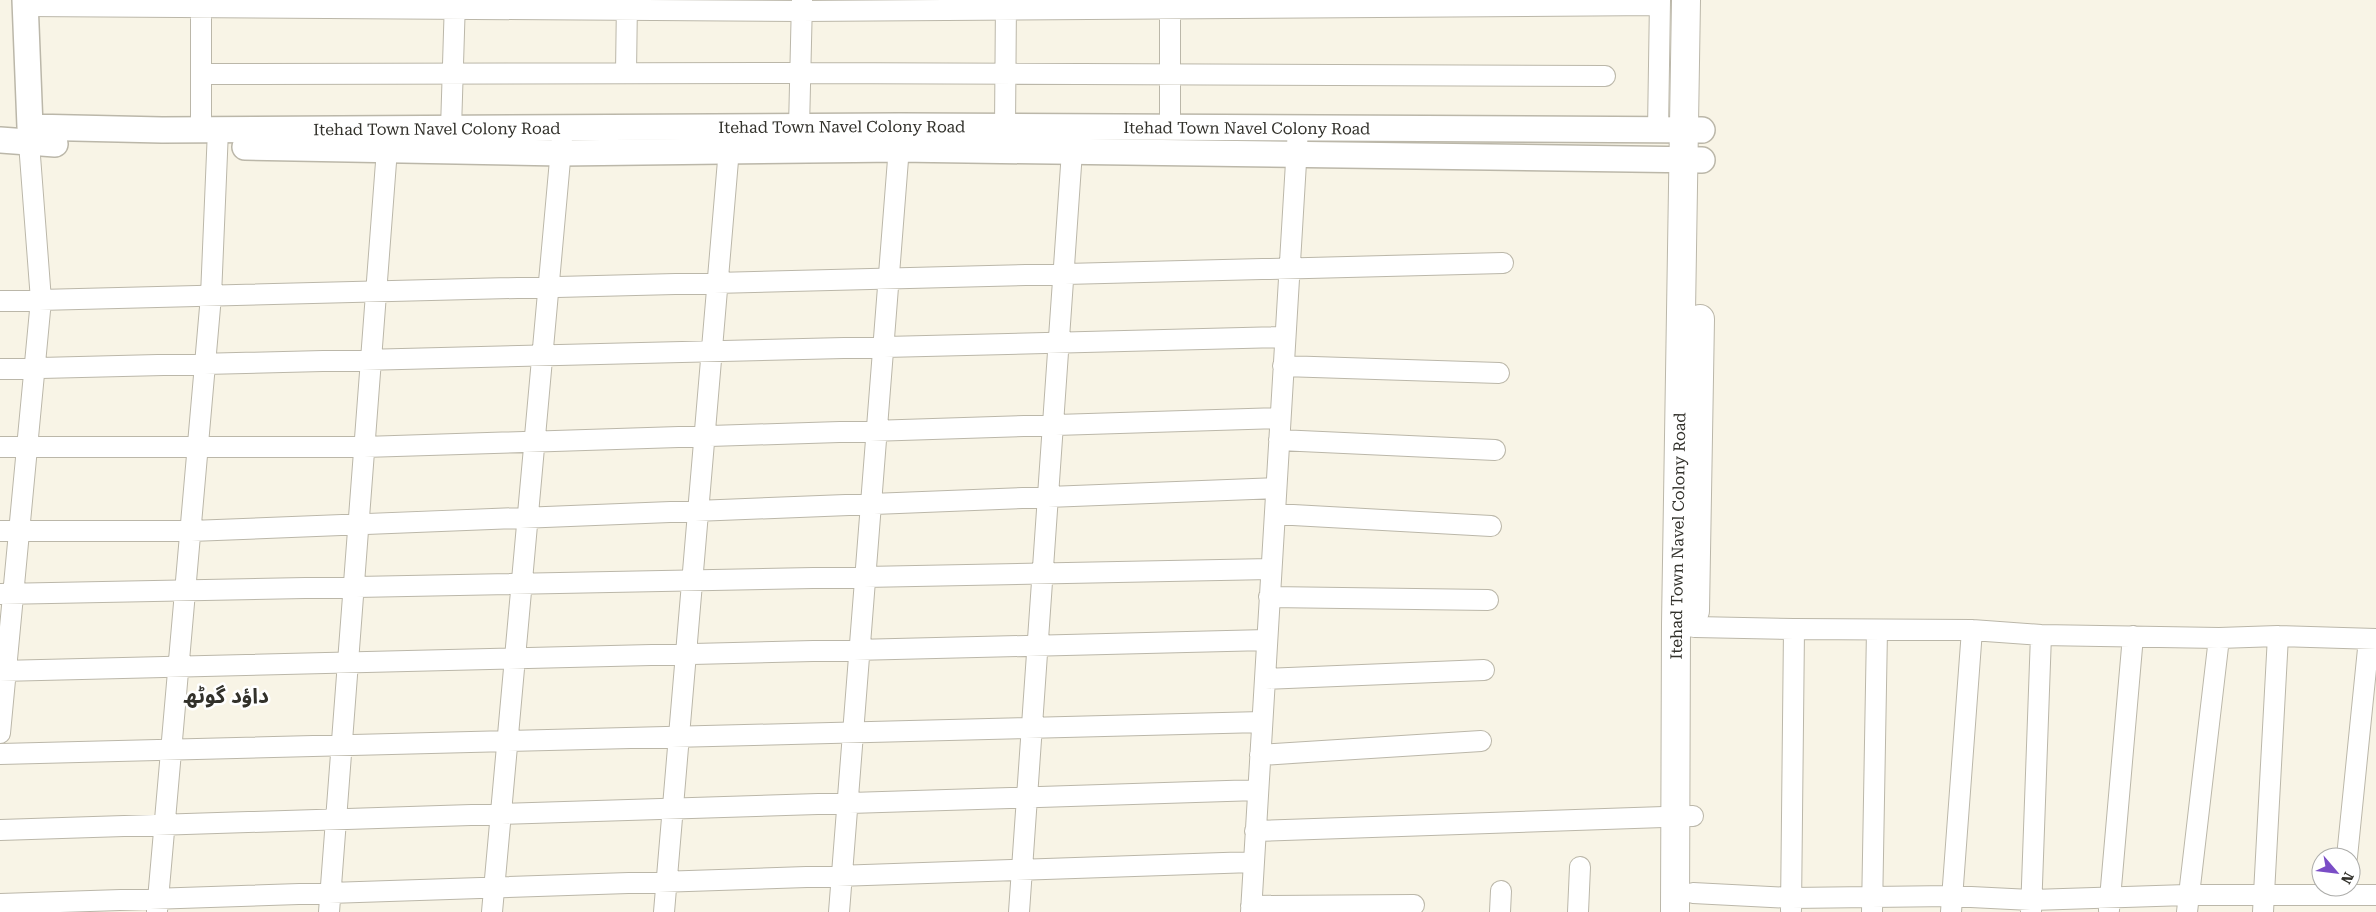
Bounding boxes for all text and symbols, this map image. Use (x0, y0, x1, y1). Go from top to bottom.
street label: Itehad Town Navel Colony Road (718, 116, 965, 136)
street label: Itehad Town Navel Colony Road (313, 118, 560, 139)
street label: Itehad Town Navel Colony Road (1123, 118, 1370, 138)
street label: Itehad Town Navel Colony Road (1666, 412, 1689, 660)
district label: داؤد گوٹھ (183, 684, 269, 708)
north arrow (2311, 847, 2361, 897)
text: N (2338, 870, 2357, 887)

